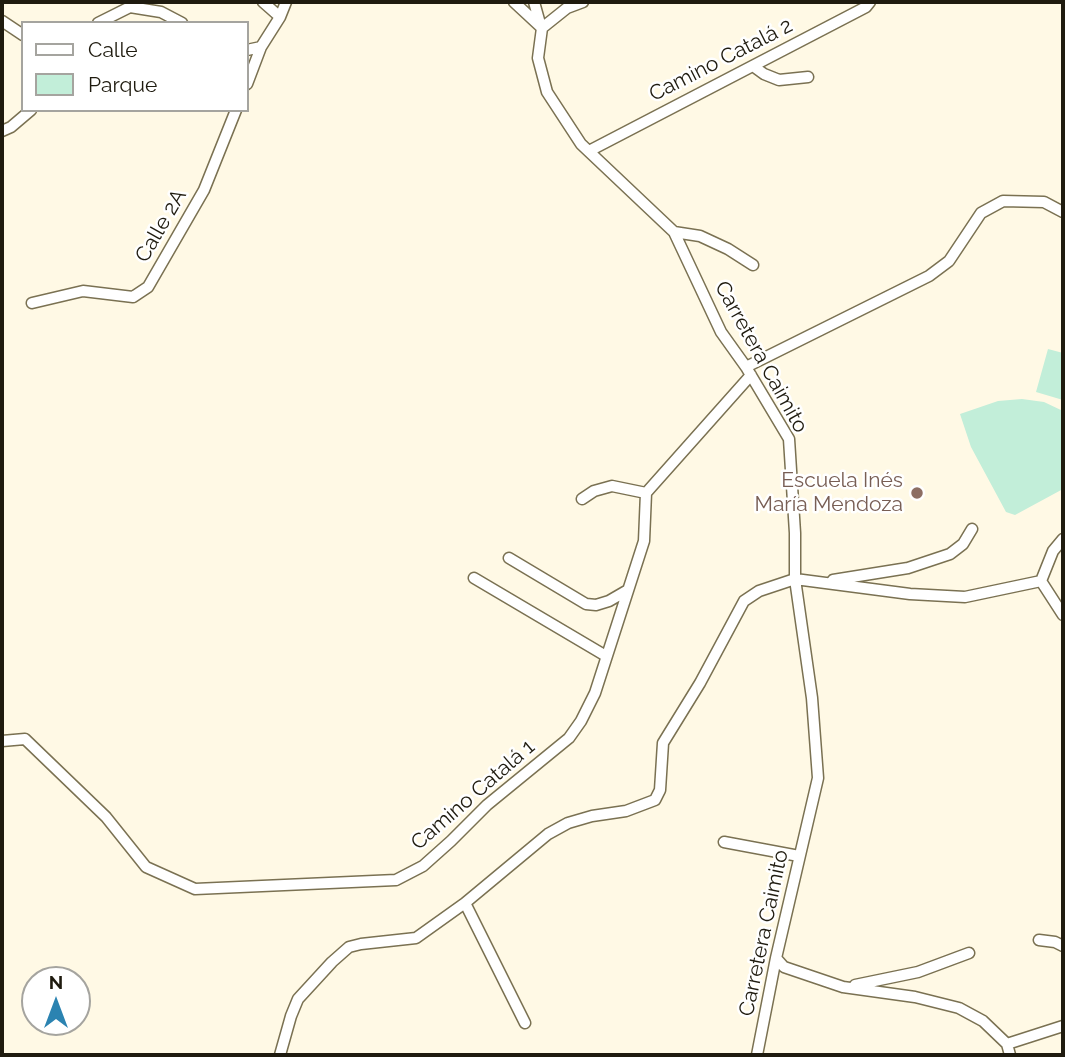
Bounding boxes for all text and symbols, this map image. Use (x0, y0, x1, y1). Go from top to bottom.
street label: Camino Catalá 2 (645, 13, 797, 107)
legend (21, 21, 248, 112)
text: Calle (88, 37, 138, 62)
text: Parque (88, 72, 157, 97)
street label: Calle 2A (130, 185, 192, 267)
street label: Carretera Caimito (709, 277, 813, 437)
place label: Escuela Inés María Mendoza (755, 468, 903, 518)
marker: Escuela Inés María Mendoza (909, 485, 925, 501)
street label: Camino Catalá 1 (406, 734, 540, 856)
street label: Carretera Caimito (734, 848, 794, 1018)
north arrow (21, 966, 91, 1036)
text: N (49, 971, 63, 993)

